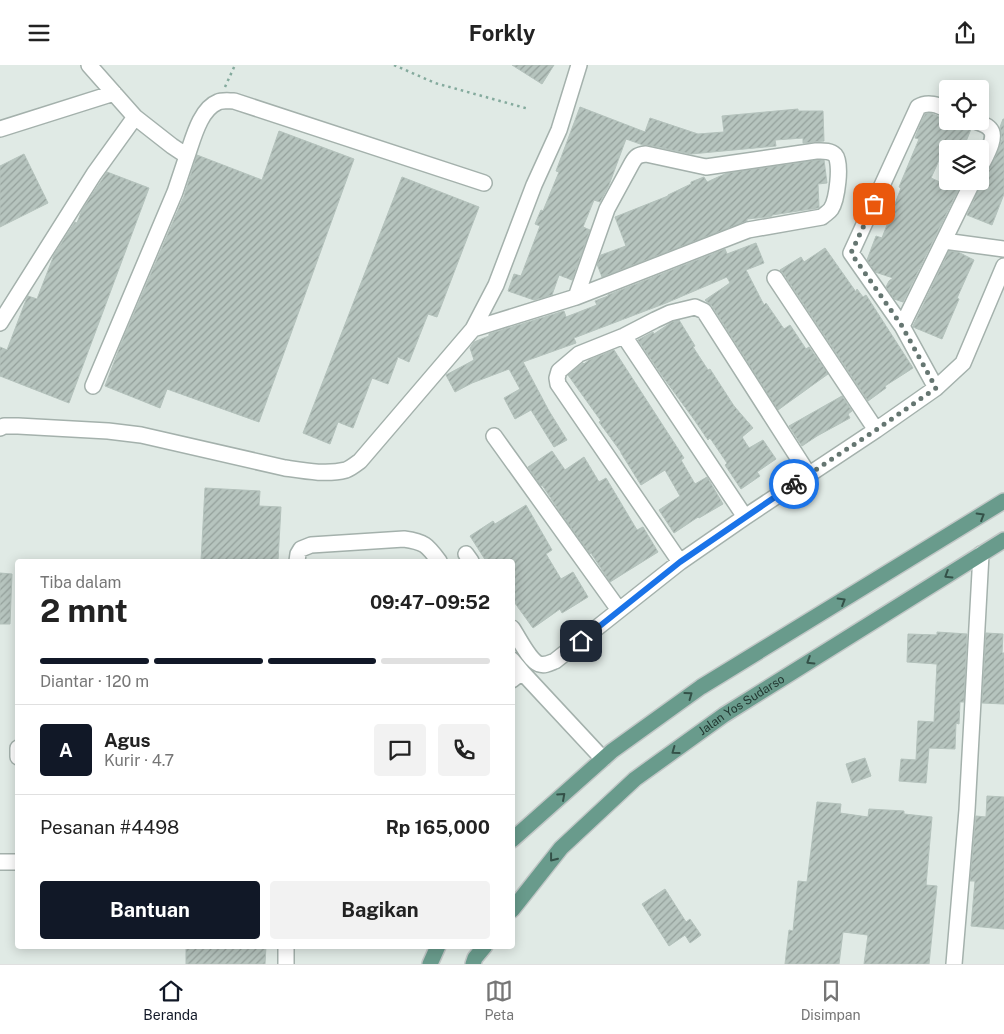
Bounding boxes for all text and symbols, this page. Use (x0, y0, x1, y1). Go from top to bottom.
icon: menu (25, 19, 53, 47)
icon: share (951, 19, 979, 47)
text: Forkly (469, 20, 535, 46)
map controls (939, 80, 989, 190)
button: locate (939, 80, 989, 130)
button: layers (939, 140, 989, 190)
pin (853, 183, 895, 225)
icon: bag (860, 190, 888, 218)
courier (769, 459, 819, 509)
icon: bike (780, 470, 808, 498)
one-way arrow (975, 512, 984, 522)
one-way arrow (944, 569, 953, 578)
text: Tiba dalam (40, 573, 121, 592)
text: 09:47–09:52 (370, 591, 490, 613)
text: 2 mnt (40, 592, 128, 629)
one-way arrow (837, 597, 846, 607)
pin (560, 620, 602, 662)
icon: home (567, 627, 595, 655)
one-way arrow (806, 655, 815, 665)
text: Diantar · 120 m (40, 672, 149, 691)
street label: Jalan Yos Sudarso (696, 672, 787, 738)
one-way arrow (683, 693, 692, 701)
button: chat (374, 724, 426, 776)
button: phone (438, 724, 490, 776)
text: Agus (104, 729, 151, 751)
text: A (59, 739, 73, 761)
one-way arrow (671, 745, 680, 754)
text: Kurir · 4.7 (104, 751, 174, 770)
one-way arrow (556, 793, 565, 802)
text: Pesanan #4498 (40, 816, 179, 838)
text: Rp 165,000 (386, 816, 490, 838)
one-way arrow (551, 852, 559, 861)
button: Bantuan (40, 881, 260, 939)
button: Bagikan (270, 881, 490, 939)
tab: Beranda (143, 977, 198, 1023)
tab: Peta (484, 977, 514, 1023)
tab: Disimpan (801, 977, 861, 1023)

